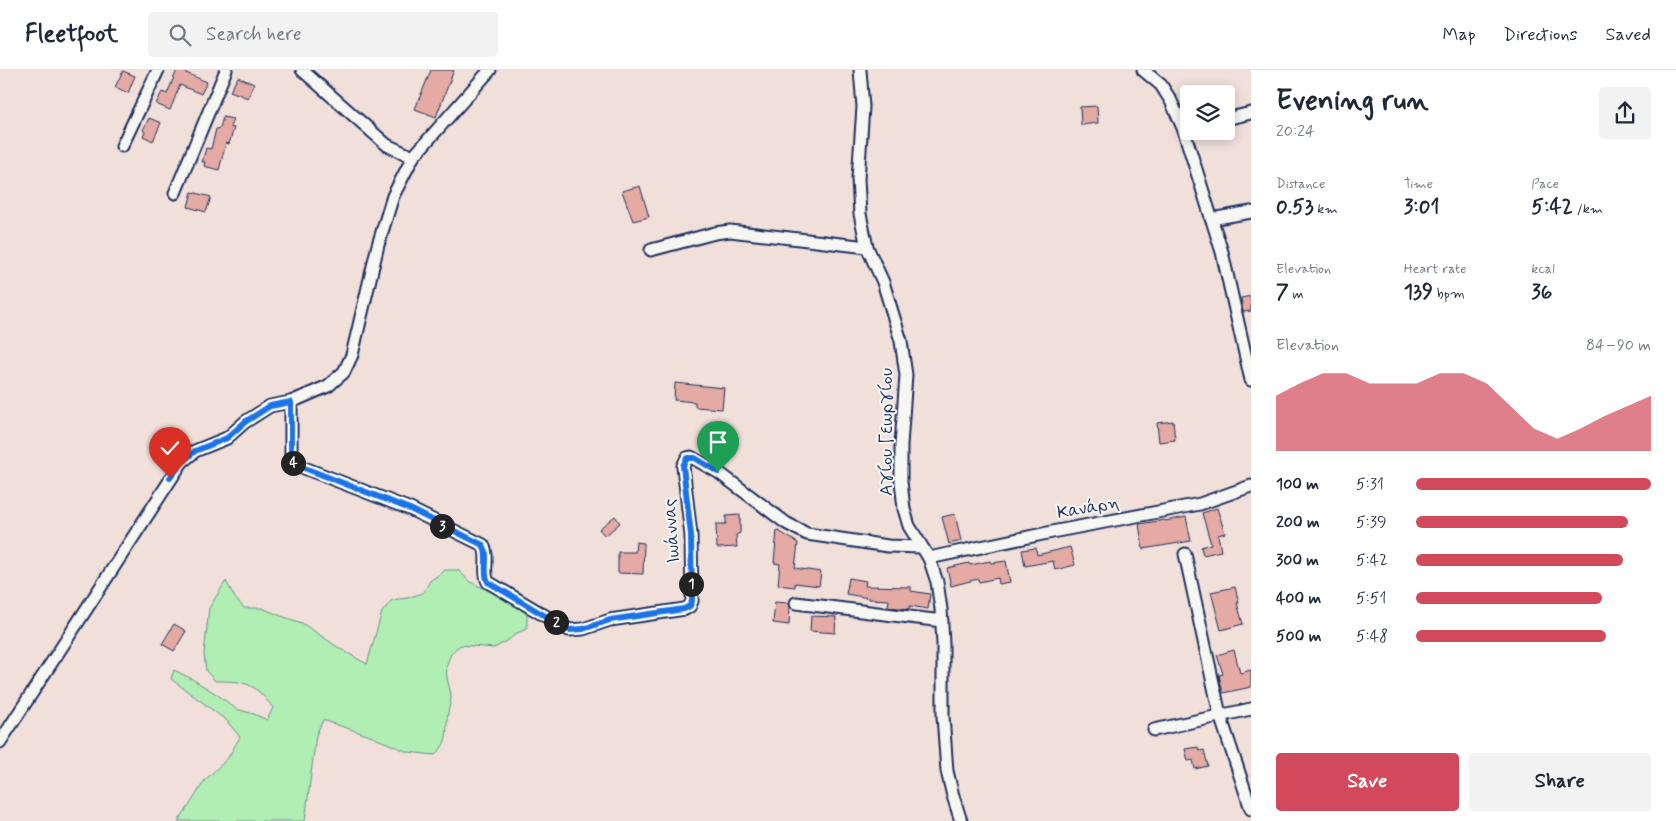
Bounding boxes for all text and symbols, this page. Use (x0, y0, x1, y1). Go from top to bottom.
search box (148, 12, 498, 57)
text: Fleetfoot (25, 19, 118, 50)
icon: search (166, 21, 194, 49)
text: Search here (206, 22, 302, 47)
text: Map (1443, 23, 1476, 47)
text: Directions (1504, 23, 1578, 47)
text: Saved (1606, 23, 1651, 47)
text: Evening run (1276, 83, 1429, 120)
map controls (1180, 85, 1235, 140)
button: layers (1180, 85, 1235, 140)
button: share (1599, 87, 1651, 139)
text: 20:24 (1276, 121, 1315, 142)
text: Distance (1276, 175, 1325, 193)
text: Time (1404, 175, 1433, 193)
text: Pace (1531, 175, 1559, 193)
text: 0.53 (1276, 193, 1314, 221)
text: 3:01 (1404, 193, 1440, 221)
text: 5:42 (1531, 193, 1573, 221)
text: km (1314, 200, 1338, 218)
text: /km (1573, 200, 1603, 218)
text: Elevation (1276, 260, 1331, 278)
text: Heart rate (1404, 260, 1467, 278)
text: kcal (1531, 260, 1555, 278)
text: 7 (1276, 278, 1289, 306)
text: 139 (1404, 278, 1433, 306)
text: 36 (1531, 278, 1552, 306)
text: m (1289, 285, 1304, 303)
text: bpm (1433, 285, 1465, 303)
text: Elevation (1276, 335, 1339, 356)
text: 84–90 m (1586, 335, 1651, 356)
street label: Αγίου Γεωργίου (875, 368, 899, 496)
pin (697, 421, 739, 472)
pin (149, 427, 191, 478)
icon: arrive (704, 428, 732, 456)
icon: check (156, 434, 184, 462)
pin: 4 (280, 450, 306, 476)
text: 4 (289, 454, 298, 472)
text: 100 m (1276, 474, 1319, 495)
text: 5:31 (1356, 474, 1384, 495)
street label: Κανάρη (1055, 491, 1121, 525)
street label: Ιωάννας (658, 498, 686, 564)
text: 200 m (1276, 512, 1320, 533)
text: 5:39 (1356, 512, 1387, 533)
pin: 3 (430, 514, 454, 538)
text: 3 (439, 517, 446, 535)
text: 300 m (1276, 550, 1319, 571)
text: 5:42 (1356, 550, 1388, 571)
pin: 1 (678, 572, 704, 596)
text: 1 (688, 575, 695, 593)
text: 400 m (1276, 588, 1321, 609)
text: 5:51 (1356, 588, 1386, 609)
pin: 2 (544, 610, 568, 634)
text: 2 (553, 613, 560, 631)
text: 500 m (1276, 626, 1321, 647)
text: 5:48 (1356, 626, 1388, 647)
button: Save (1276, 753, 1459, 811)
button: Share (1469, 753, 1651, 811)

